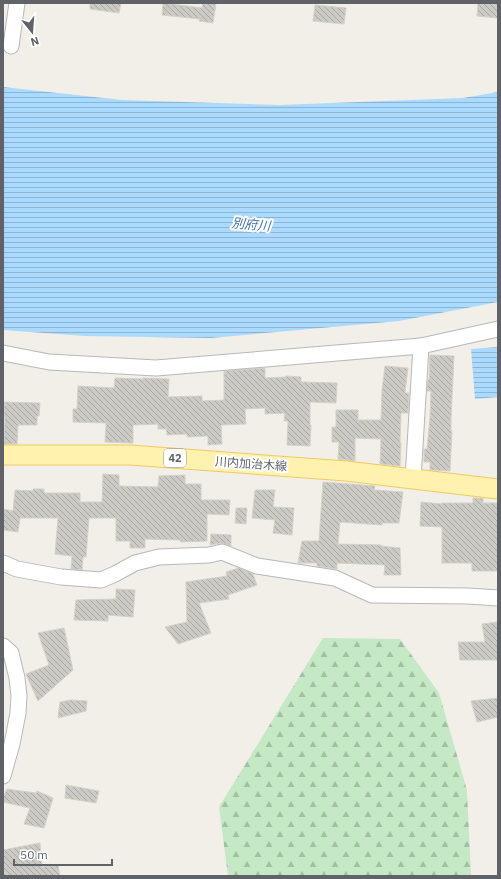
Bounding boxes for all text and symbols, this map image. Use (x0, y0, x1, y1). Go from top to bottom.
north arrow (12, 12, 52, 52)
text: N (29, 34, 41, 49)
water label: 別府川 (231, 214, 273, 235)
road number: 42 (164, 449, 186, 467)
street label: 川内加治木線 (215, 454, 287, 473)
scale bar (14, 841, 112, 867)
text: 50 m (20, 847, 48, 862)

